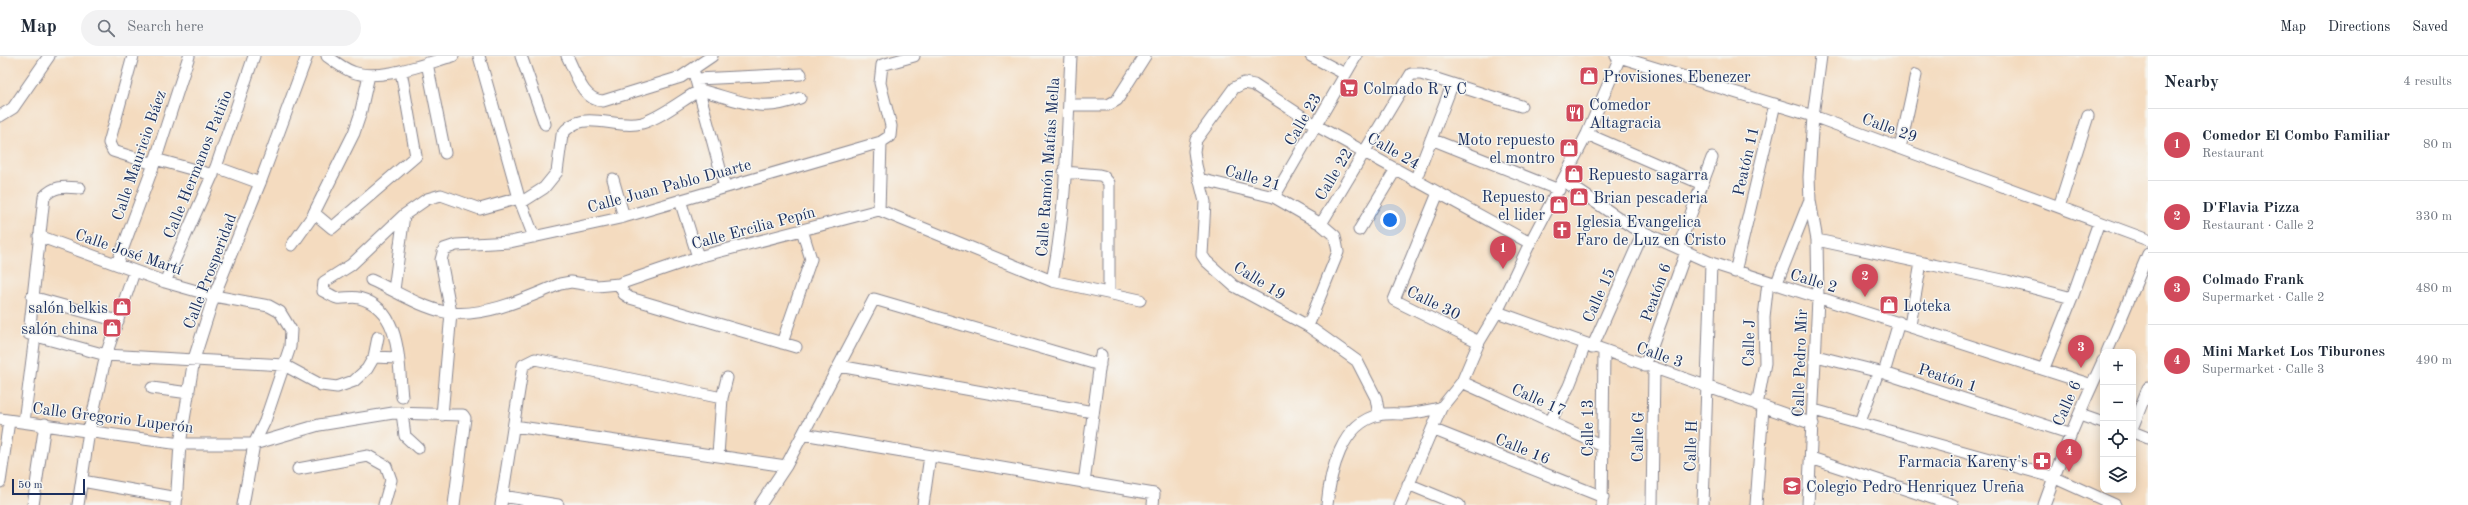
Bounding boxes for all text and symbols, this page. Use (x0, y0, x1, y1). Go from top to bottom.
search box (81, 10, 361, 46)
icon: search (95, 17, 117, 39)
text: Map (20, 18, 57, 37)
text: Search here (127, 20, 204, 35)
text: Map (2280, 20, 2306, 34)
text: Directions (2328, 20, 2390, 34)
text: Saved (2412, 20, 2448, 34)
shop icon: Provisiones Ebenezer (1578, 65, 1600, 87)
place label: Provisiones Ebenezer (1603, 70, 1751, 86)
text: Nearby (2164, 74, 2219, 91)
text: 4 results (2403, 75, 2452, 88)
street label: Calle Ramón Matías Mella (1035, 77, 1063, 258)
supermarket icon: Colmado R y C (1338, 77, 1360, 99)
place label: Colmado R y C (1363, 82, 1467, 98)
street label: Calle Mauricio Báez (110, 88, 170, 223)
street label: Calle Hermanos Patiño (162, 88, 236, 241)
street label: Calle 23 (1282, 91, 1325, 149)
place label: Comedor Altagracia (1589, 98, 1661, 132)
restaurant icon: Comedor Altagracia (1564, 102, 1586, 124)
street label: Calle 29 (1859, 111, 1919, 146)
street label: Peatón 11 (1731, 125, 1763, 198)
text: Comedor El Combo Familiar (2202, 129, 2390, 144)
street label: Calle 24 (1364, 130, 1422, 173)
place label: Moto repuesto el montro (1457, 133, 1555, 167)
shop icon: Moto repuesto el montro (1558, 137, 1580, 159)
text: 1 (2173, 138, 2181, 151)
text: 80 m (2423, 138, 2452, 151)
street label: Calle 22 (1313, 146, 1356, 204)
text: Restaurant (2202, 147, 2264, 160)
street label: Calle Juan Pablo Duarte (586, 157, 753, 217)
street label: Calle 21 (1223, 163, 1282, 195)
shop icon: Repuesto sagarra (1563, 163, 1585, 185)
place label: Repuesto sagarra (1588, 168, 1708, 184)
shop icon: Brian pescaderia (1568, 186, 1590, 208)
place label: Repuesto el lider (1482, 190, 1545, 224)
place label: Brian pescaderia (1593, 191, 1708, 207)
shop icon: Repuesto el lider (1548, 194, 1570, 216)
text: D'Flavia Pizza (2202, 201, 2300, 216)
street label: Calle Ercilia Pepín (690, 205, 818, 253)
your location (1380, 210, 1400, 230)
text: 2 (2173, 210, 2181, 223)
text: 330 m (2415, 210, 2452, 223)
street label: Calle Prosperidad (181, 212, 240, 332)
place label: Iglesia Evangelica Faro de Luz en Cristo (1576, 215, 1726, 249)
church icon: Iglesia Evangelica Faro de Luz en Cristo (1551, 219, 1573, 241)
text: Restaurant · Calle 2 (2202, 219, 2314, 232)
street label: Calle José Martí (73, 227, 185, 279)
pin: 1 (1490, 236, 1516, 269)
street label: Calle 19 (1230, 260, 1288, 304)
street label: Peatón 6 (1639, 261, 1675, 324)
pin: 2 (1852, 264, 1878, 297)
street label: Calle 15 (1581, 266, 1619, 325)
street label: Calle 2 (1788, 267, 1839, 297)
text: Colmado Frank (2202, 273, 2304, 288)
text: 3 (2173, 282, 2181, 295)
text: 480 m (2415, 282, 2452, 295)
street label: Calle 30 (1404, 284, 1463, 324)
text: Supermarket · Calle 2 (2202, 291, 2325, 304)
shop icon: Loteka (1878, 294, 1900, 316)
shop icon: salón belkis (111, 296, 133, 318)
place label: Loteka (1903, 299, 1951, 315)
place label: salón belkis (28, 301, 108, 317)
street label: Calle Pedro Mir (1791, 308, 1811, 417)
shop icon: salón china (101, 317, 123, 339)
street label: Calle J (1741, 319, 1759, 367)
place label: salón china (21, 322, 98, 338)
pin: 3 (2068, 335, 2094, 368)
street label: Calle 3 (1634, 340, 1685, 371)
text: Mini Market Los Tiburones (2202, 345, 2385, 360)
map controls (2100, 349, 2136, 493)
button: + (2100, 349, 2136, 385)
text: 4 (2173, 354, 2181, 367)
text: 490 m (2415, 354, 2452, 367)
street label: Peatón 1 (1916, 362, 1979, 396)
text: Supermarket · Calle 3 (2202, 363, 2325, 376)
street label: Calle 6 (2051, 378, 2085, 429)
street label: Calle 17 (1509, 382, 1568, 420)
button: − (2100, 385, 2136, 421)
street label: Calle 13 (1581, 399, 1597, 457)
street label: Calle Gregorio Luperón (31, 401, 195, 437)
street label: Calle G (1631, 411, 1647, 462)
street label: Calle H (1683, 420, 1701, 472)
button: locate (2100, 421, 2136, 457)
street label: Calle 16 (1493, 432, 1552, 468)
pin: 4 (2056, 439, 2082, 472)
pharmacy icon: Farmacia Kareny's (2031, 450, 2053, 472)
place label: Farmacia Kareny's (1898, 455, 2028, 471)
button: layers (2100, 457, 2136, 493)
school or university icon: Colegio Pedro Henriquez Ureña (1781, 475, 1803, 497)
scale bar (12, 477, 85, 496)
text: 50 m (18, 480, 43, 491)
place label: Colegio Pedro Henriquez Ureña (1806, 480, 2024, 496)

